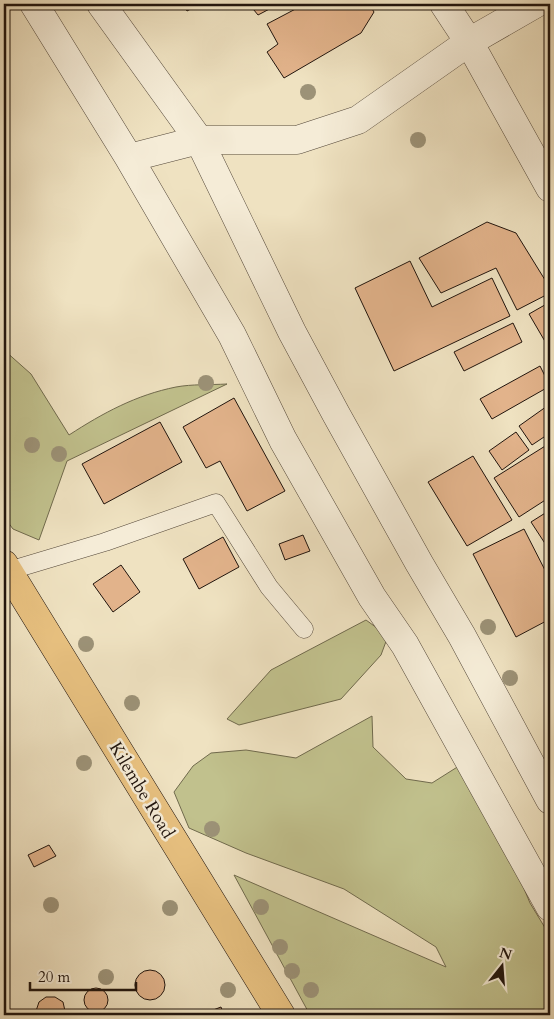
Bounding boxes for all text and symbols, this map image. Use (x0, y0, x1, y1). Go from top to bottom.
street label: Kilembe Road (103, 737, 180, 844)
north arrow (476, 942, 526, 992)
text: N (497, 943, 514, 965)
scale bar (30, 959, 136, 991)
text: 20 m (38, 967, 70, 987)

